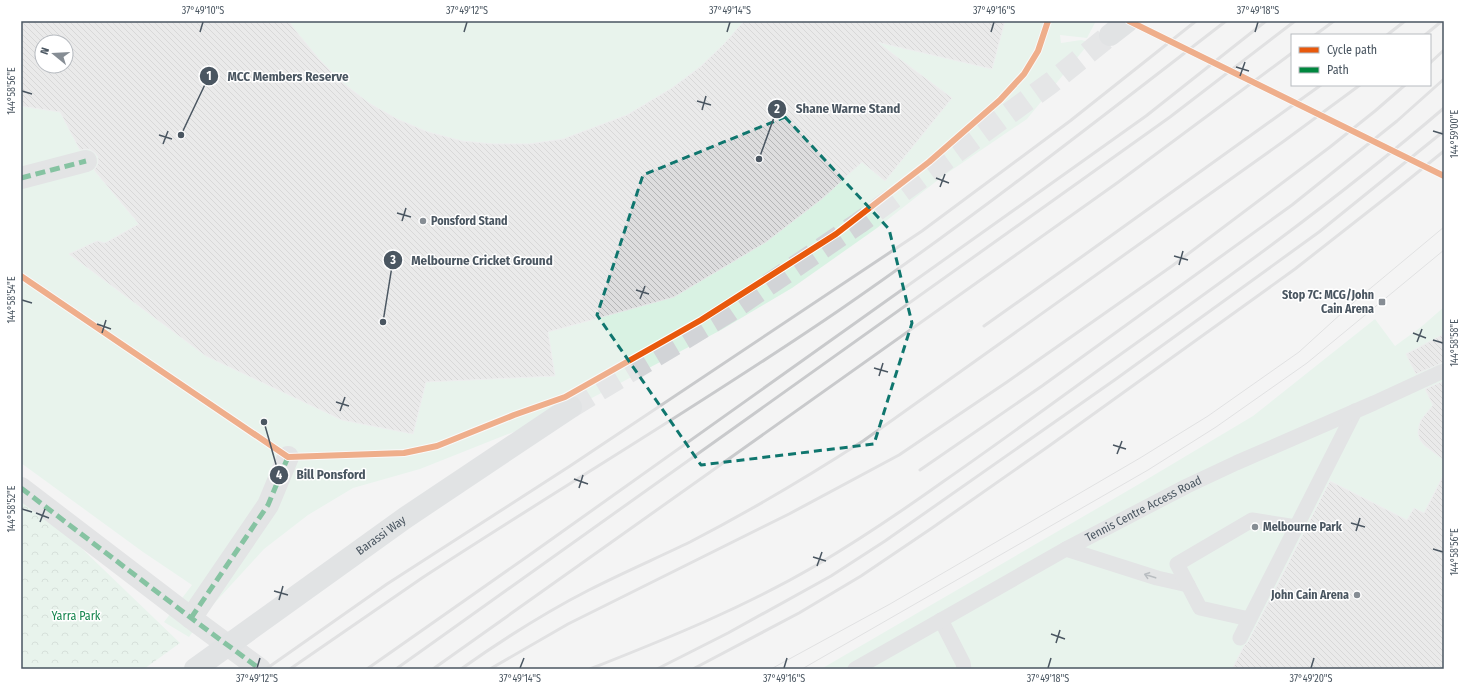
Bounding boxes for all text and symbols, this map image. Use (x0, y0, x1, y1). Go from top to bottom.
text: 37°49'10"S (182, 5, 224, 17)
text: 37°49'12"S (446, 5, 488, 17)
text: 37°49'14"S (709, 5, 751, 17)
text: 37°49'16"S (973, 5, 1015, 17)
text: 37°49'18"S (1237, 5, 1279, 17)
north arrow (34, 34, 74, 74)
legend (1291, 34, 1431, 86)
text: Cycle path (1327, 43, 1377, 57)
text: N (38, 46, 52, 56)
text: Path (1327, 63, 1349, 77)
callout: MCC Members Reserve (199, 64, 356, 89)
text: 144°58'56"E (6, 67, 18, 115)
text: 1 (206, 69, 212, 83)
text: MCC Members Reserve (227, 69, 349, 84)
callout: Shane Warne Stand (767, 96, 908, 121)
text: Shane Warne Stand (796, 101, 900, 116)
text: 2 (773, 102, 780, 116)
text: 144°59'00"E (1449, 110, 1461, 158)
place label: Ponsford Stand (431, 214, 508, 228)
marker: Ponsford Stand (418, 216, 428, 226)
callout: Melbourne Cricket Ground (383, 248, 561, 273)
text: 3 (389, 253, 396, 267)
text: Melbourne Cricket Ground (411, 253, 553, 268)
text: 144°58'54"E (6, 276, 18, 324)
place label: Stop 7C: MCG/John Cain Arena (1282, 288, 1374, 316)
marker: Stop 7C: MCG/John Cain Arena (1377, 297, 1387, 307)
text: 144°58'58"E (1449, 319, 1461, 367)
callout: Bill Ponsford (269, 462, 374, 487)
text: Bill Ponsford (296, 467, 366, 482)
text: 4 (276, 468, 282, 482)
street label: Tennis Centre Access Road (1083, 473, 1204, 545)
text: 144°58'52"E (6, 485, 18, 533)
street label: Barassi Way (353, 512, 409, 558)
place label: Melbourne Park (1263, 520, 1343, 534)
marker: Melbourne Park (1250, 522, 1260, 532)
text: 144°58'56"E (1449, 528, 1461, 576)
one-way arrow (1143, 572, 1156, 579)
place label: John Cain Arena (1270, 588, 1349, 602)
marker: John Cain Arena (1352, 590, 1362, 600)
park label: Yarra Park (52, 609, 101, 623)
text: 37°49'12"S (236, 673, 278, 685)
text: 37°49'14"S (499, 673, 541, 685)
text: 37°49'16"S (763, 673, 805, 685)
text: 37°49'18"S (1027, 673, 1069, 685)
text: 37°49'20"S (1289, 673, 1333, 685)

